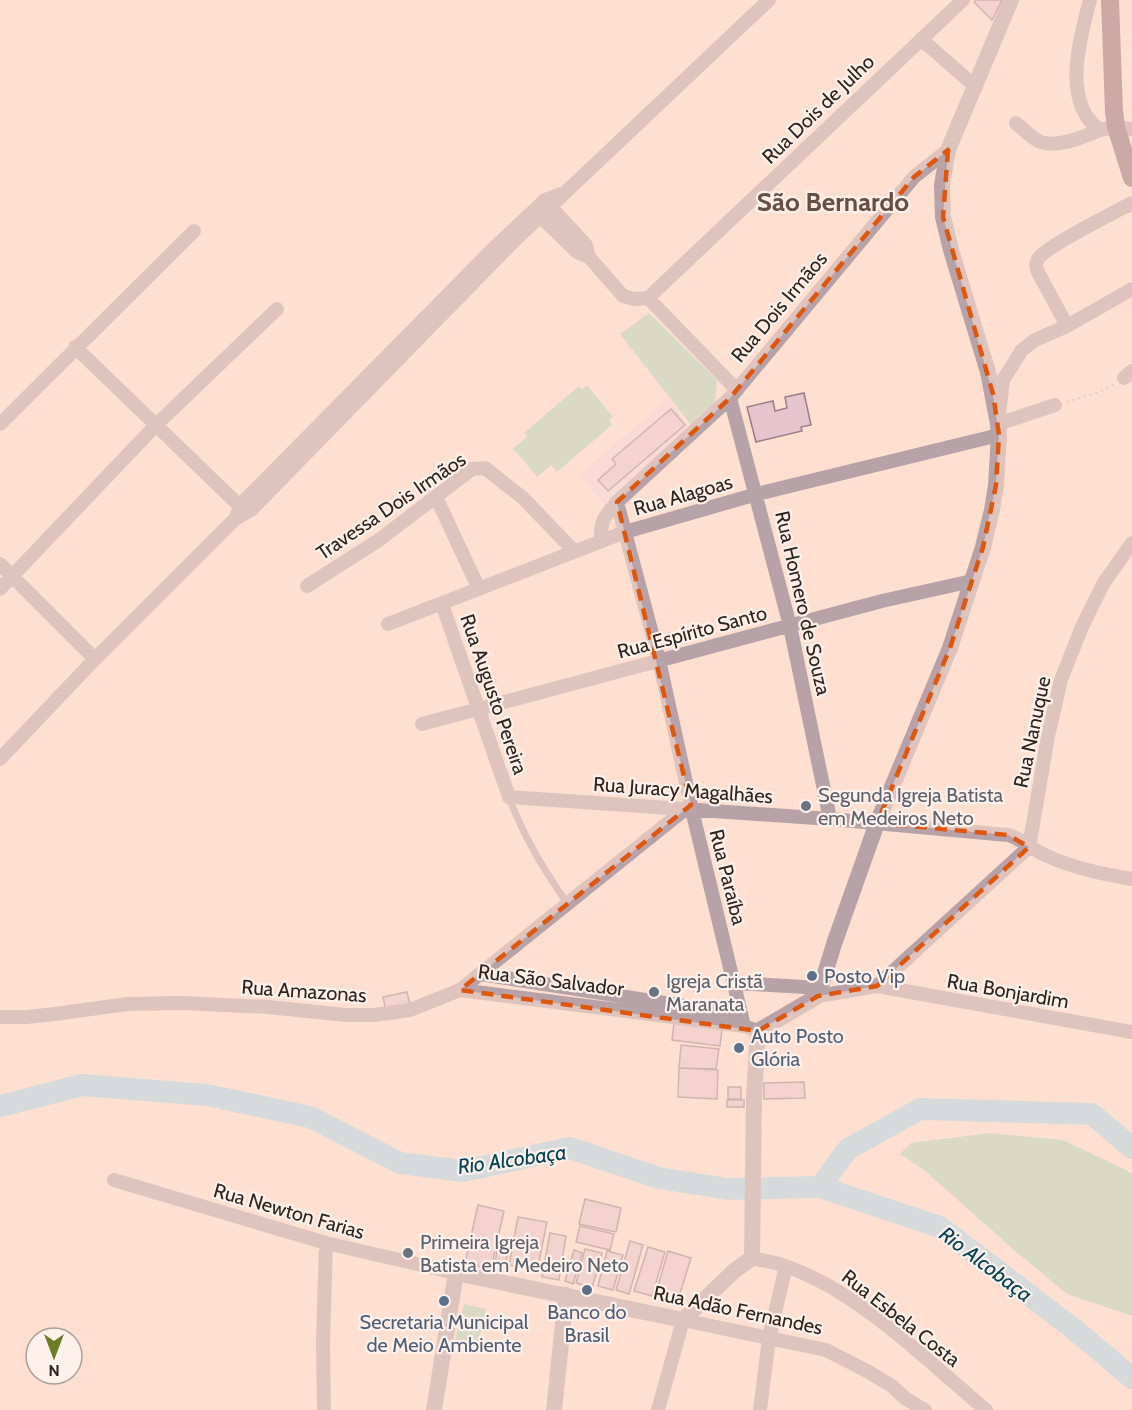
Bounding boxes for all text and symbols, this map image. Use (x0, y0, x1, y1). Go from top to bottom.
street label: Rua Dois de Julho (757, 49, 879, 169)
district label: São Bernardo (757, 186, 909, 218)
street label: Rua Dois Irmãos (726, 247, 832, 367)
street label: Travessa Dois Irmãos (312, 447, 470, 565)
street label: Rua Alagoas (631, 469, 735, 521)
street label: Rua Homero de Souza (770, 508, 836, 698)
street label: Rua Espírito Santo (615, 601, 769, 663)
street label: Rua Augusto Pereira (455, 611, 533, 778)
street label: Rua Nanuque (1008, 674, 1056, 790)
street label: Rua Juracy Magalhães (592, 772, 774, 808)
place label: Segunda Igreja Batista em Medeiros Neto (818, 783, 1003, 830)
marker: Segunda Igreja Batista em Medeiros Neto (799, 799, 813, 813)
street label: Rua Paraíba (705, 827, 752, 928)
street label: Rua São Salvador (477, 959, 626, 1001)
place label: Posto Vip (824, 964, 905, 988)
street label: Rua Bonjardim (945, 968, 1071, 1014)
place label: Igreja Cristã Maranata (666, 969, 763, 1016)
marker: Posto Vip (805, 969, 819, 983)
street label: Rua Amazonas (241, 975, 367, 1007)
marker: Igreja Cristã Maranata (647, 985, 661, 999)
place label: Auto Posto Glória (751, 1024, 844, 1071)
marker: Auto Posto Glória (732, 1041, 746, 1055)
water label: Rio Alcobaça (456, 1139, 568, 1179)
street label: Rua Newton Farias (211, 1178, 367, 1244)
water label: Rio Alcobaça (935, 1221, 1037, 1307)
place label: Primeira Igreja Batista em Medeiro Neto (420, 1230, 629, 1277)
marker: Primeira Igreja Batista em Medeiro Neto (401, 1246, 415, 1260)
street label: Rua Esbela Costa (837, 1264, 965, 1372)
street label: Rua Adão Fernandes (651, 1280, 825, 1340)
marker: Banco do Brasil (580, 1283, 594, 1297)
marker: Secretaria Municipal de Meio Ambiente (437, 1294, 451, 1308)
place label: Banco do Brasil (547, 1300, 627, 1347)
place label: Secretaria Municipal de Meio Ambiente (360, 1310, 529, 1357)
north arrow (24, 1326, 84, 1386)
text: N (48, 1361, 60, 1380)

